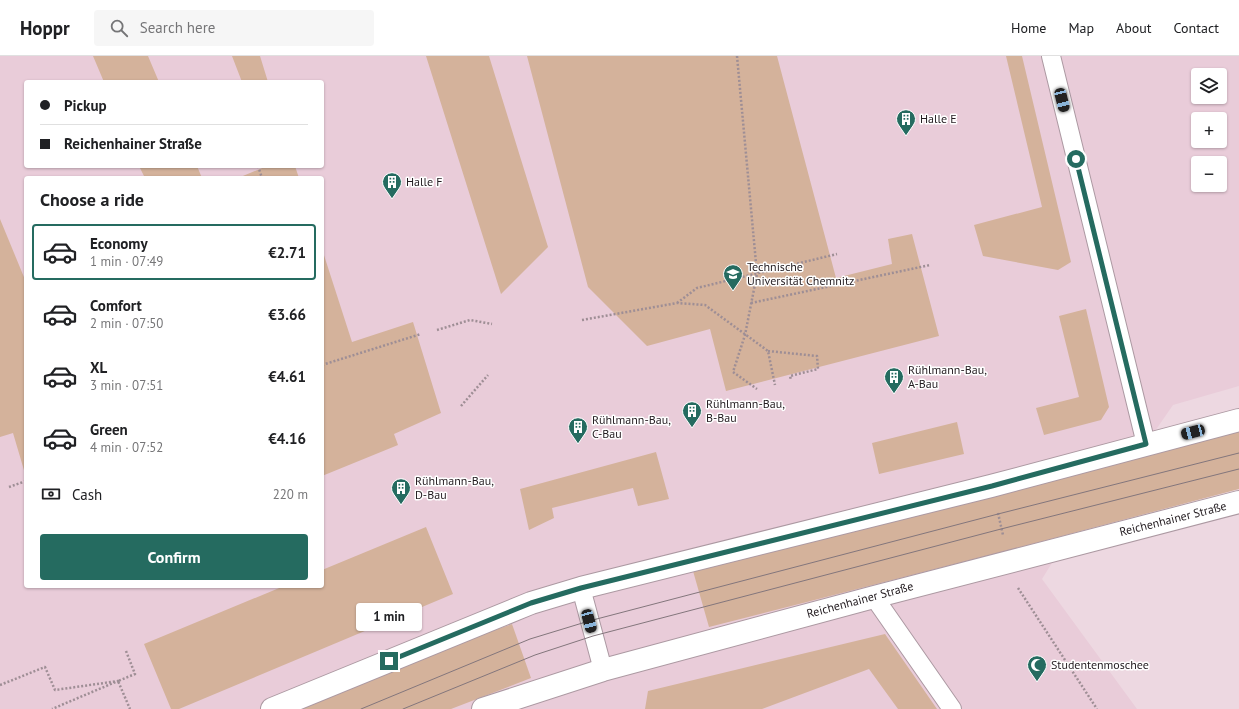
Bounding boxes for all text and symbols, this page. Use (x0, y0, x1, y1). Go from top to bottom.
search box (94, 10, 374, 46)
text: Hoppr (20, 16, 70, 40)
icon: search (108, 17, 130, 39)
text: Search here (140, 18, 215, 37)
text: Home (1011, 19, 1046, 37)
text: Map (1068, 19, 1094, 37)
text: About (1116, 19, 1152, 37)
text: Contact (1174, 19, 1219, 37)
map controls (1191, 68, 1227, 192)
button: layers (1191, 68, 1227, 104)
car (1053, 87, 1071, 113)
text: Pickup (64, 96, 107, 115)
building icon: Halle E (895, 108, 917, 136)
place label: Halle E (920, 111, 957, 126)
button: + (1191, 112, 1227, 148)
text: Reichenhainer Straße (64, 134, 202, 153)
route start (1067, 150, 1085, 168)
button: − (1191, 156, 1227, 192)
building icon: Halle F (381, 171, 403, 199)
place label: Halle F (406, 174, 443, 189)
text: Choose a ride (40, 188, 144, 211)
icon: car (42, 234, 78, 270)
text: Economy (90, 234, 148, 253)
text: €2.71 (268, 243, 306, 262)
text: 1 min · 07:49 (90, 253, 163, 270)
place label: Technische Universität Chemnitz (747, 259, 854, 288)
school or university icon: Technische Universität Chemnitz (722, 263, 744, 291)
icon: car (42, 296, 78, 332)
text: Comfort (90, 296, 142, 315)
text: €3.66 (268, 305, 306, 324)
text: 2 min · 07:50 (90, 315, 163, 332)
icon: car (42, 358, 78, 394)
text: XL (90, 358, 107, 377)
place label: Rühlmann-Bau, A-Bau (908, 362, 987, 391)
building icon: Rühlmann-Bau, A-Bau (883, 366, 905, 394)
text: €4.61 (268, 367, 306, 386)
text: 3 min · 07:51 (90, 377, 163, 394)
place label: Rühlmann-Bau, B-Bau (706, 396, 785, 425)
building icon: Rühlmann-Bau, B-Bau (681, 400, 703, 428)
place label: Rühlmann-Bau, C-Bau (592, 412, 671, 441)
building icon: Rühlmann-Bau, C-Bau (567, 416, 589, 444)
icon: car (42, 420, 78, 456)
text: Green (90, 420, 128, 439)
car (1180, 423, 1206, 441)
text: €4.16 (268, 429, 306, 448)
text: 4 min · 07:52 (90, 439, 163, 456)
place label: Rühlmann-Bau, D-Bau (415, 473, 494, 502)
building icon: Rühlmann-Bau, D-Bau (390, 477, 412, 505)
icon: cash (40, 483, 62, 505)
text: Cash (72, 485, 102, 504)
text: 220 m (273, 486, 308, 503)
street label: Reichenhainer Straße (1118, 498, 1228, 539)
button: Confirm (40, 534, 308, 580)
street label: Reichenhainer Straße (805, 578, 915, 621)
callout: 1 min (356, 603, 422, 631)
text: 1 min (373, 608, 405, 625)
car (580, 608, 598, 634)
route end (380, 652, 398, 670)
mosque icon: Studentenmoschee (1026, 654, 1048, 682)
place label: Studentenmoschee (1051, 657, 1149, 672)

